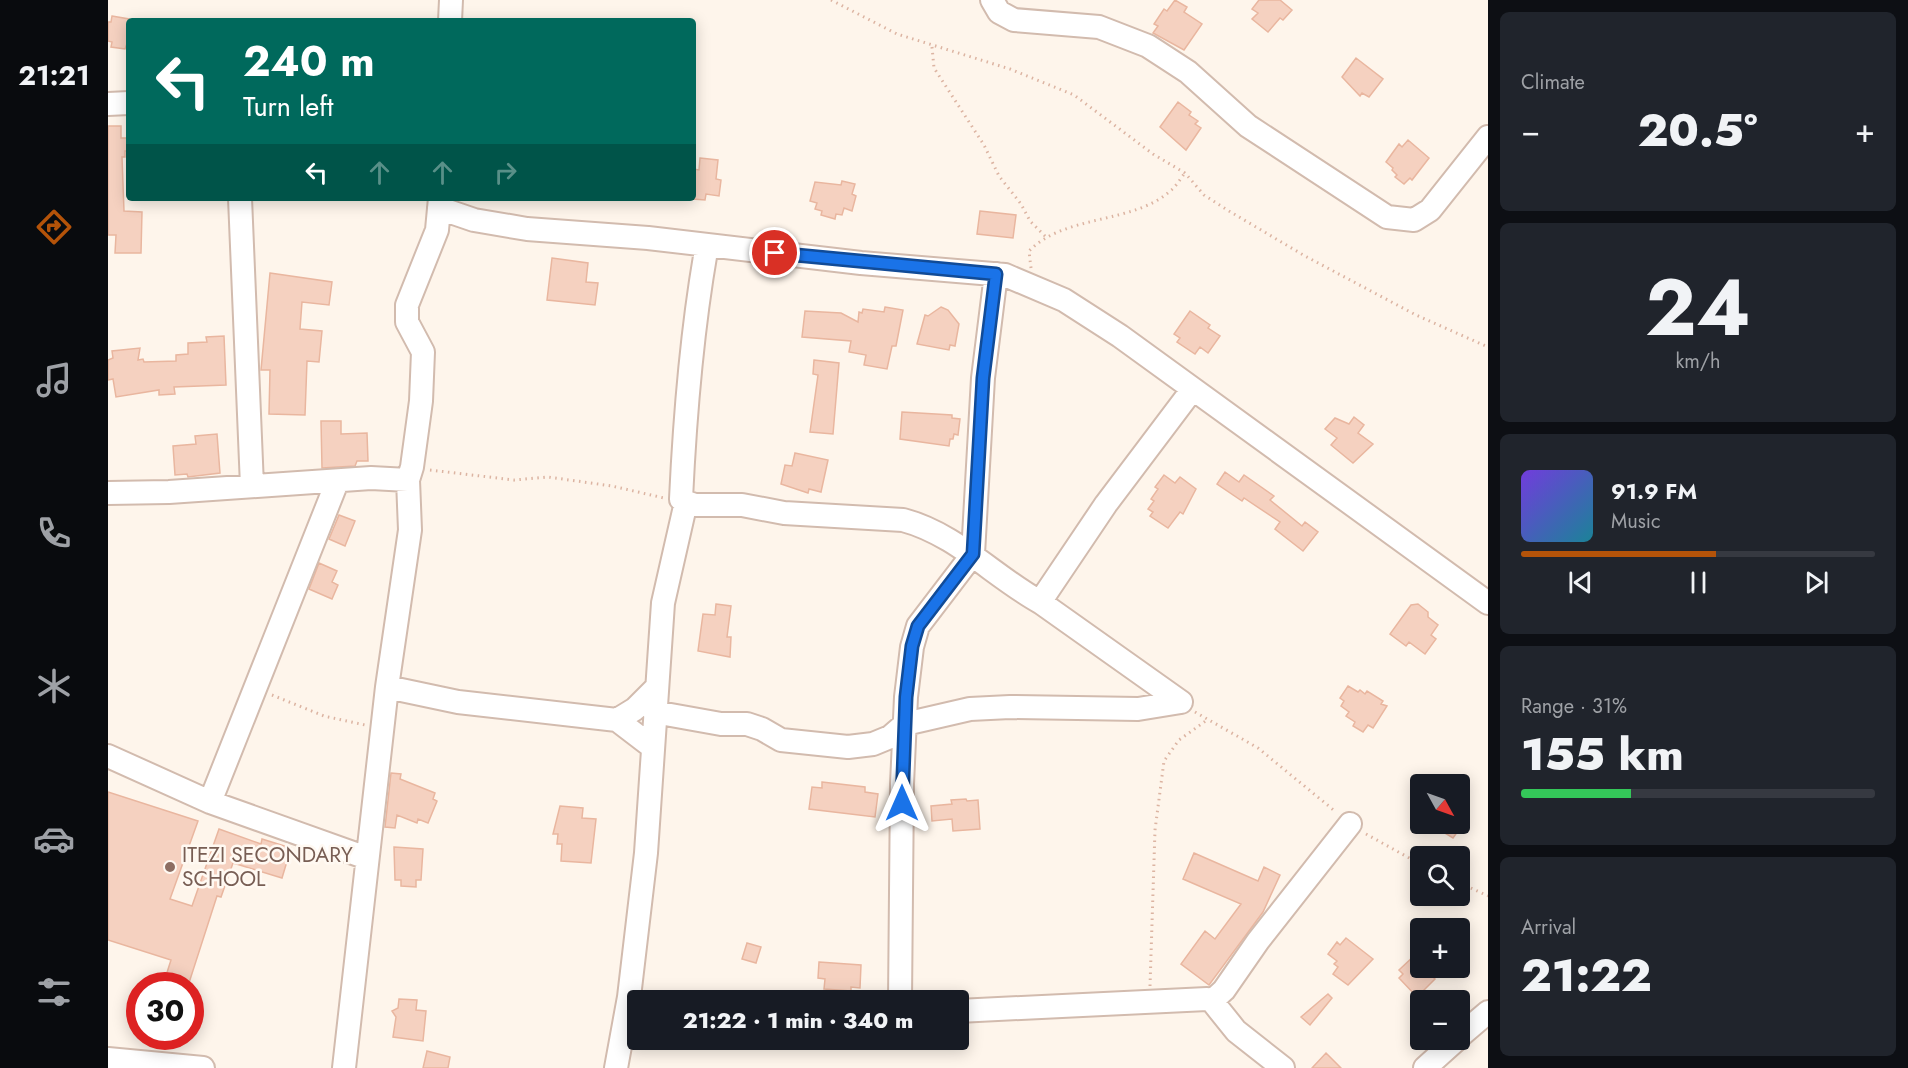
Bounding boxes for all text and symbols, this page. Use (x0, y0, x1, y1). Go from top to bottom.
text: 240 m (243, 31, 375, 92)
icon: left (144, 42, 222, 120)
text: 21:21 (18, 56, 90, 95)
text: Climate (1521, 68, 1585, 97)
text: Turn left (243, 87, 333, 126)
text: 20.5° (1638, 98, 1758, 163)
text: − (1521, 107, 1540, 154)
text: + (1855, 107, 1875, 154)
icon: left (300, 156, 333, 189)
icon: ahead (363, 156, 396, 189)
icon: ahead (426, 156, 459, 189)
icon: right (489, 156, 522, 189)
icon: directions (33, 206, 75, 248)
pin (749, 227, 800, 278)
icon: arrive (758, 236, 791, 269)
text: 24 (1645, 252, 1751, 364)
text: km/h (1675, 347, 1721, 376)
icon: music (33, 359, 75, 401)
text: 91.9 FM (1611, 475, 1697, 507)
text: Music (1611, 507, 1661, 536)
icon: phone (33, 512, 75, 554)
icon: previous (1564, 566, 1597, 599)
icon: pause (1682, 566, 1715, 599)
icon: next (1800, 566, 1833, 599)
icon: climate (33, 665, 75, 707)
text: Range · 31% (1521, 692, 1627, 721)
text: 155 km (1521, 722, 1684, 787)
position arrow (870, 771, 934, 835)
north arrow (1410, 774, 1470, 834)
map controls (1410, 774, 1470, 1050)
icon: car (33, 818, 75, 860)
place label: ITEZI SECONDARY SCHOOL (182, 840, 353, 894)
button: search (1410, 846, 1470, 906)
marker: ITEZI SECONDARY SCHOOL (163, 860, 177, 874)
text: Arrival (1521, 913, 1576, 942)
button: + (1410, 918, 1470, 978)
text: 21:22 (1521, 943, 1652, 1008)
icon: filters (33, 971, 75, 1013)
speed limit sign: 30 (126, 972, 204, 1050)
button: − (1410, 990, 1470, 1050)
text: 21:22 · 1 min · 340 m (683, 1004, 913, 1036)

